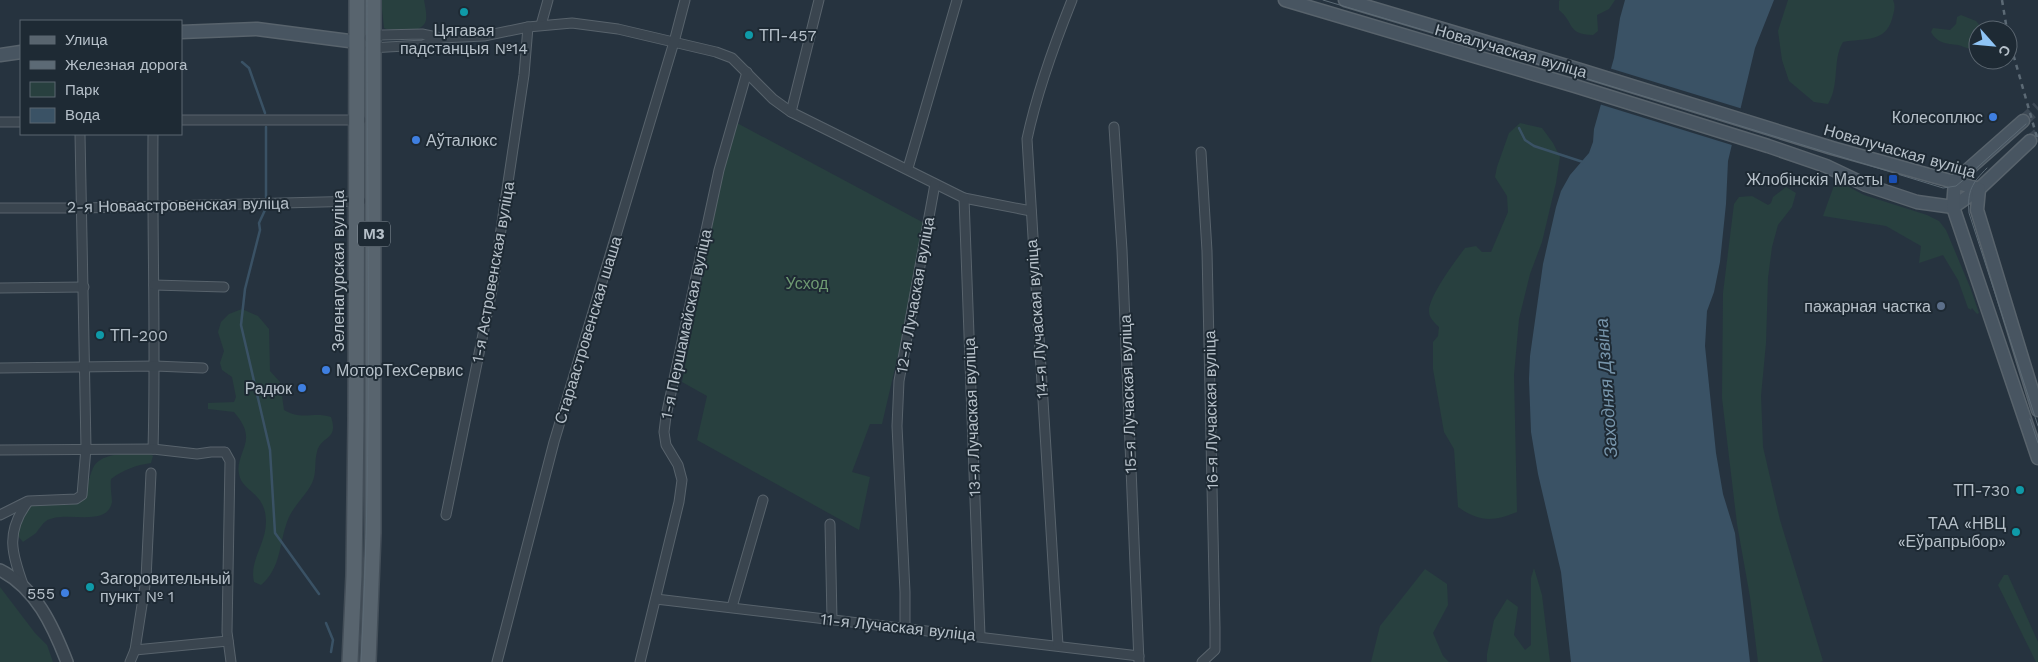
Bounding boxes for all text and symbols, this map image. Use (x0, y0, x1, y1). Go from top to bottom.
marker: Цягавая падстанцыя №14 (458, 6, 470, 18)
legend (20, 20, 182, 135)
street label: Новалучаская вуліца (1433, 20, 1589, 82)
north arrow (1968, 20, 2018, 70)
place label: Цягавая падстанцыя №14 (400, 21, 528, 58)
place label: ТП-457 (759, 26, 817, 45)
marker: ТП-457 (743, 29, 755, 41)
text: Улица (65, 31, 108, 49)
text: С (1995, 43, 2014, 59)
text: Железная дорога (65, 56, 188, 74)
text: Парк (65, 81, 99, 99)
text: Вода (65, 106, 101, 124)
place label: Колесоплюс (1892, 108, 1983, 127)
marker: Колесоплюс (1987, 111, 1999, 123)
street label: Новалучаская вуліца (1822, 120, 1978, 182)
place label: Аўталюкс (426, 131, 497, 150)
marker: Аўталюкс (410, 134, 422, 146)
place label: Жлобінскія Масты (1746, 170, 1883, 189)
marker: Жлобінскія Масты (1887, 173, 1899, 185)
street label: 1-я Астровенская вуліца (468, 180, 518, 364)
street label: Зеленагурская вуліца (329, 190, 348, 352)
street label: 2-я Новаастровенская вуліца (67, 194, 289, 216)
street label: 12-я Лучаская вуліца (892, 215, 938, 375)
road number: М3 (358, 222, 390, 246)
street label: 1-я Першамайская вуліца (657, 227, 715, 421)
street label: Стараастровенская шаша (550, 234, 626, 426)
street label: 14-я Лучаская вуліца (1022, 239, 1052, 399)
park label: Усход (786, 274, 829, 293)
place label: пажарная частка (1804, 297, 1931, 316)
marker: пажарная частка (1935, 300, 1947, 312)
street label: 15-я Лучаская вуліца (1116, 314, 1140, 474)
water label: Заходняя Дзвіна (1591, 318, 1621, 458)
place label: ТП-200 (110, 326, 168, 345)
marker: ТП-200 (94, 329, 106, 341)
street label: 16-я Лучаская вуліца (1200, 330, 1222, 490)
street label: 13-я Лучаская вуліца (960, 337, 984, 497)
place label: МоторТехСервис (336, 361, 463, 380)
marker: МоторТехСервис (320, 364, 332, 376)
place label: Радюк (245, 379, 293, 398)
marker: Радюк (296, 382, 308, 394)
place label: ТП-730 (1953, 481, 2010, 500)
marker: ТП-730 (2014, 484, 2026, 496)
place label: ТАА «НВЦ «Еўрапрыбор» (1898, 514, 2006, 551)
marker: ТАА «НВЦ «Еўрапрыбор» (2010, 526, 2022, 538)
place label: Загоровительный пункт № 1 (100, 569, 231, 606)
marker: Загоровительный пункт № 1 (84, 581, 96, 593)
place label: 555 (27, 584, 55, 603)
marker: 555 (59, 587, 71, 599)
street label: 11-я Лучаская вуліца (820, 609, 977, 645)

